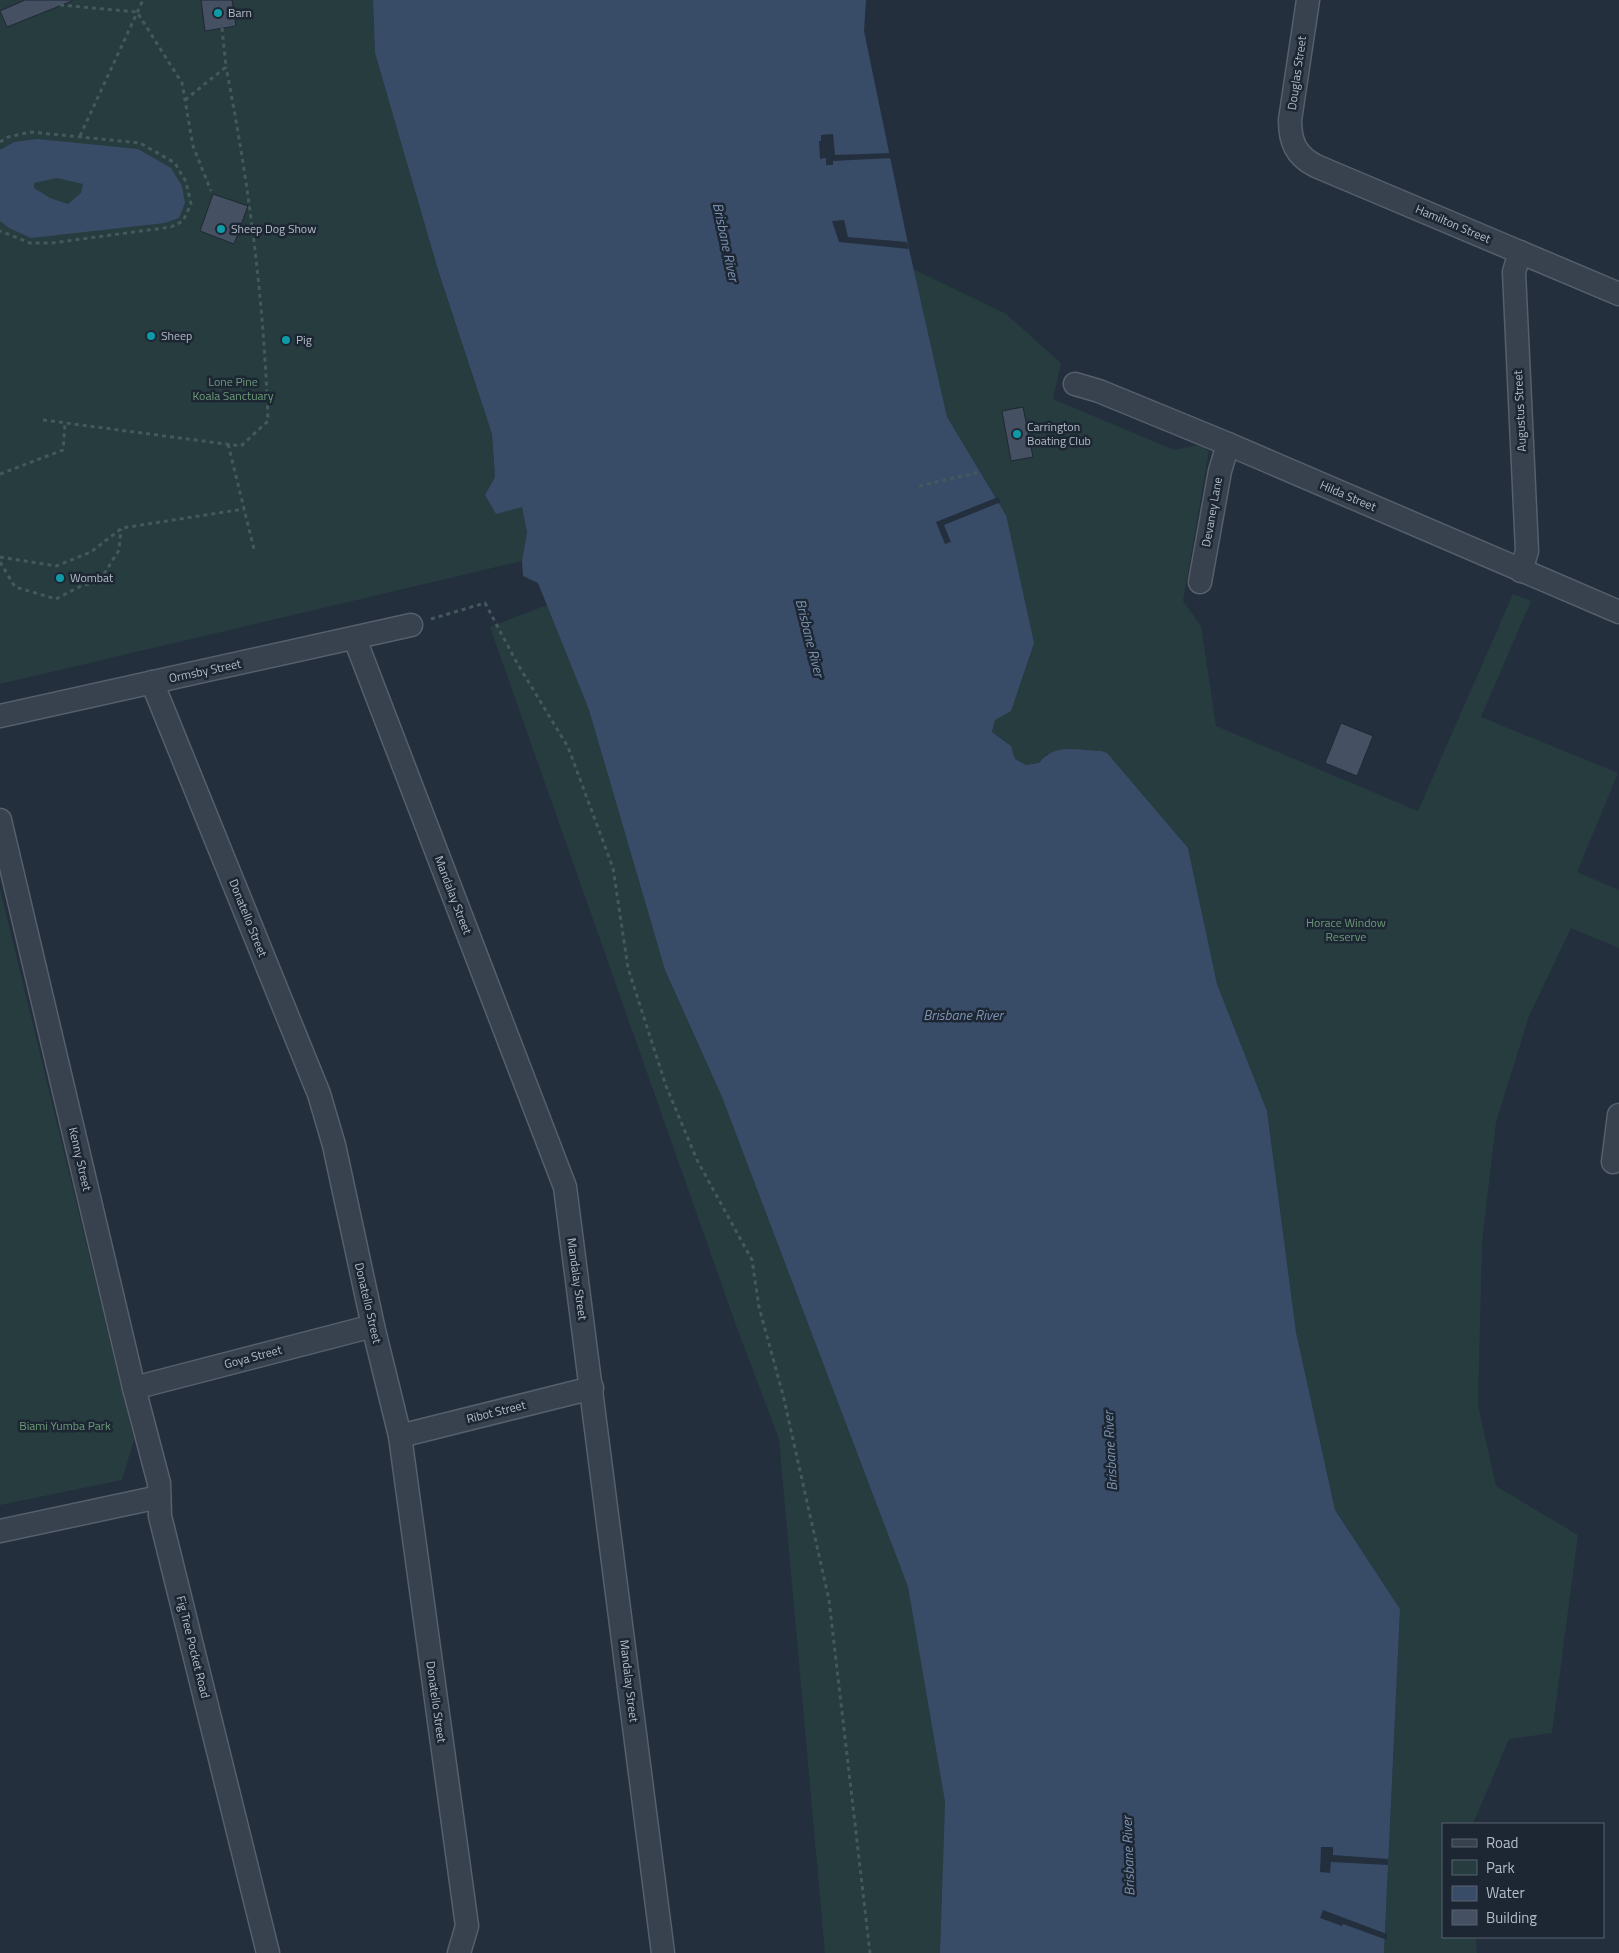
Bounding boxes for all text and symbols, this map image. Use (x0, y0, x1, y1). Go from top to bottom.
place label: Barn (228, 3, 252, 22)
marker: Barn (212, 7, 224, 19)
street label: Douglas Street (1282, 34, 1311, 111)
street label: Hamilton Street (1413, 199, 1494, 248)
water label: Brisbane River (708, 201, 745, 285)
place label: Sheep Dog Show (231, 219, 316, 238)
marker: Sheep Dog Show (215, 223, 227, 235)
place label: Sheep (161, 326, 192, 345)
marker: Sheep (145, 330, 157, 342)
place label: Pig (296, 330, 312, 349)
marker: Pig (280, 334, 292, 346)
street label: Augustus Street (1508, 369, 1531, 452)
park label: Lone Pine Koala Sanctuary (192, 372, 274, 405)
place label: Carrington Boating Club (1027, 417, 1091, 450)
marker: Carrington Boating Club (1011, 428, 1023, 440)
street label: Hilda Street (1317, 475, 1380, 516)
street label: Devaney Lane (1196, 476, 1227, 548)
place label: Wombat (70, 568, 114, 587)
marker: Wombat (54, 572, 66, 584)
water label: Brisbane River (791, 597, 831, 681)
street label: Ormsby Street (167, 653, 243, 687)
street label: Mandalay Street (430, 853, 477, 938)
street label: Donatello Street (224, 876, 273, 960)
park label: Horace Window Reserve (1306, 913, 1386, 946)
water label: Brisbane River (923, 1004, 1004, 1025)
street label: Kenny Street (64, 1125, 97, 1193)
street label: Mandalay Street (562, 1237, 593, 1322)
street label: Donatello Street (350, 1261, 387, 1346)
street label: Goya Street (222, 1340, 285, 1373)
street label: Ribot Street (464, 1395, 528, 1428)
water label: Brisbane River (1097, 1409, 1122, 1491)
park label: Biami Yumba Park (19, 1416, 111, 1435)
street label: Fig Tree Pocket Road (172, 1594, 215, 1700)
street label: Mandalay Street (615, 1639, 644, 1724)
street label: Donatello Street (421, 1660, 452, 1745)
water label: Brisbane River (1116, 1814, 1139, 1896)
legend (1442, 1823, 1604, 1938)
text: Road (1486, 1831, 1518, 1854)
text: Park (1486, 1856, 1515, 1879)
text: Water (1486, 1881, 1525, 1904)
text: Building (1486, 1906, 1537, 1929)

